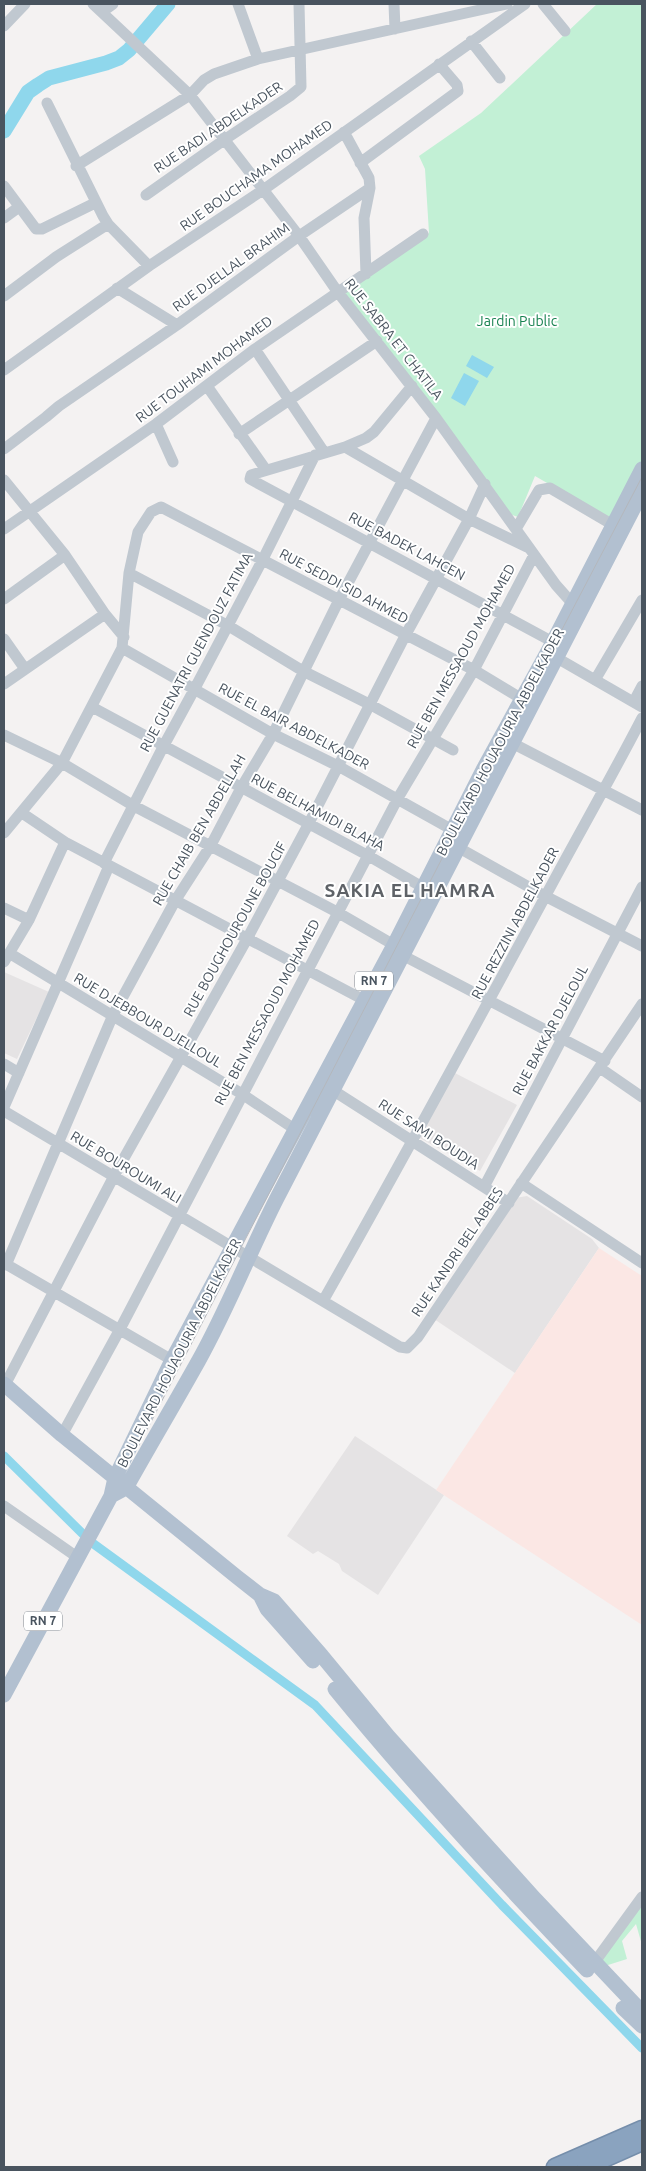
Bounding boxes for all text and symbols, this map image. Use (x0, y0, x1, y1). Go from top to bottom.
street label: RUE BADI ABDELKADER (151, 78, 285, 176)
street label: RUE BOUCHAMA MOHAMED (177, 116, 335, 234)
street label: RUE DJELLAL BRAHIM (169, 219, 293, 315)
street label: RUE SABRA ET CHATILA (342, 275, 446, 403)
street label: RUE TOUHAMI MOHAMED (133, 312, 276, 426)
park label: Jardin Public (477, 313, 558, 329)
street label: RUE BADEK LAHCEN (346, 509, 468, 583)
street label: RUE SEDDI SID AHMED (277, 545, 411, 627)
street label: RUE GUENATRI GUENDOUZ FATIMA (136, 550, 256, 754)
street label: RUE BEN MESSAOUD MOHAMED (404, 561, 519, 751)
street label: BOULEVARD HOUAOURIA ABDELKADER (433, 625, 567, 858)
street label: RUE EL BAIR ABDELKADER (216, 679, 372, 773)
street label: RUE CHAIB BEN ABDELLAH (149, 752, 249, 908)
street label: RUE BELHAMIDI BLAHA (249, 770, 387, 854)
street label: RUE BOUGHOUROUNE BOUCIF (180, 839, 290, 1019)
street label: RUE REZZINI ABDELKADER (468, 844, 562, 1002)
district label: SAKIA EL HAMRA (324, 879, 496, 901)
street label: RUE BEN MESSAOUD MOHAMED (211, 916, 323, 1108)
street label: RUE BAKKAR DJELOUL (509, 962, 591, 1098)
street label: RUE DJEBBOUR DJELLOUL (71, 969, 225, 1071)
road number: RN 7 (355, 971, 393, 990)
street label: RUE SAMI BOUDIA (376, 1096, 482, 1172)
street label: RUE BOUROUMI ALI (68, 1128, 184, 1206)
street label: RUE KANDRI BEL ABBES (408, 1185, 506, 1319)
street label: BOULEVARD HOUAOURIA ABDELKADER (114, 1236, 244, 1470)
road number: RN 7 (24, 1612, 62, 1630)

